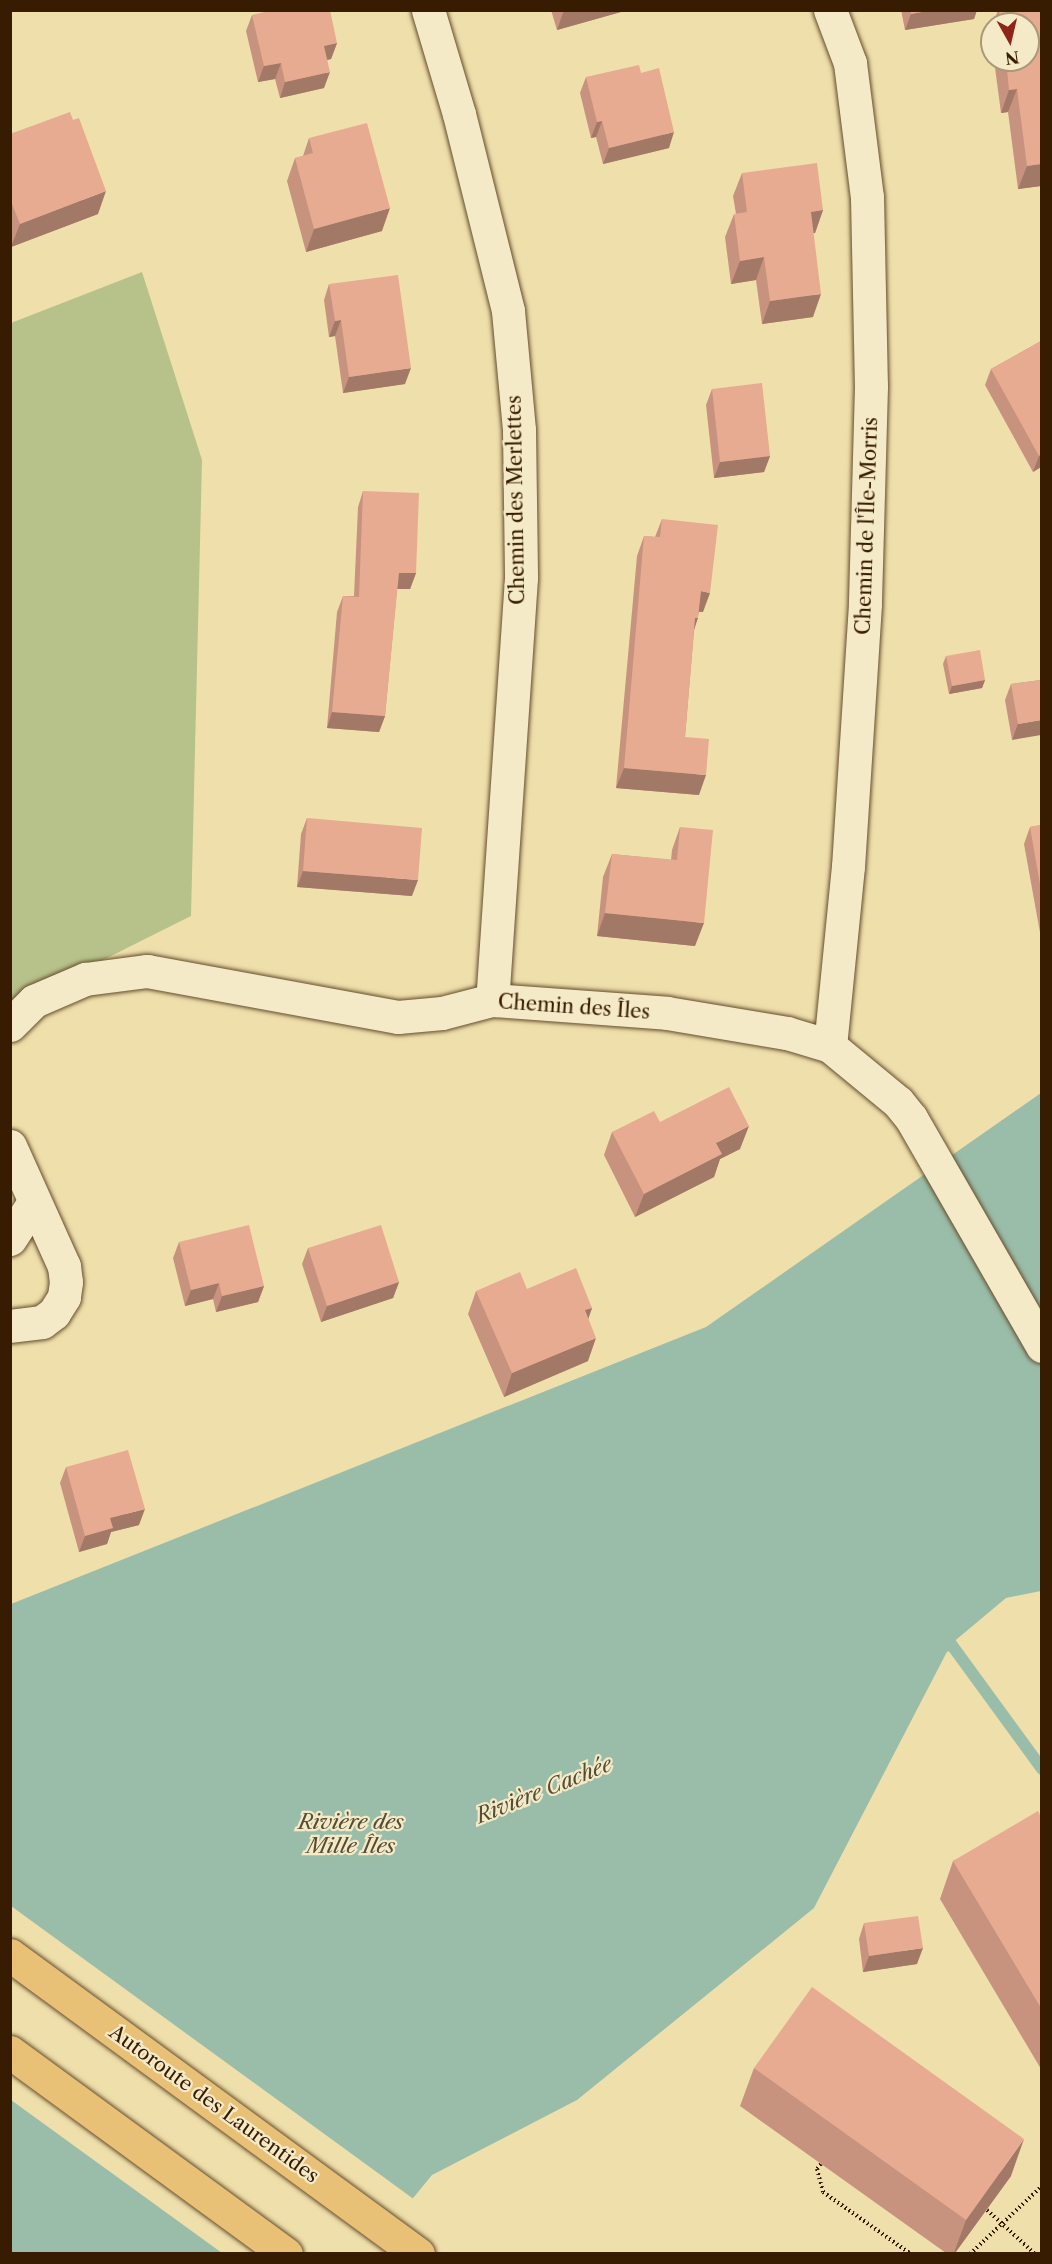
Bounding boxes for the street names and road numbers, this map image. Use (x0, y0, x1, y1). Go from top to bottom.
street label: Chemin des Merlettes (502, 395, 530, 605)
street label: Chemin de l'Île-Morris (851, 417, 883, 635)
street label: Chemin des Îles (497, 990, 651, 1024)
street label: Autoroute des Laurentides (105, 2020, 323, 2188)

